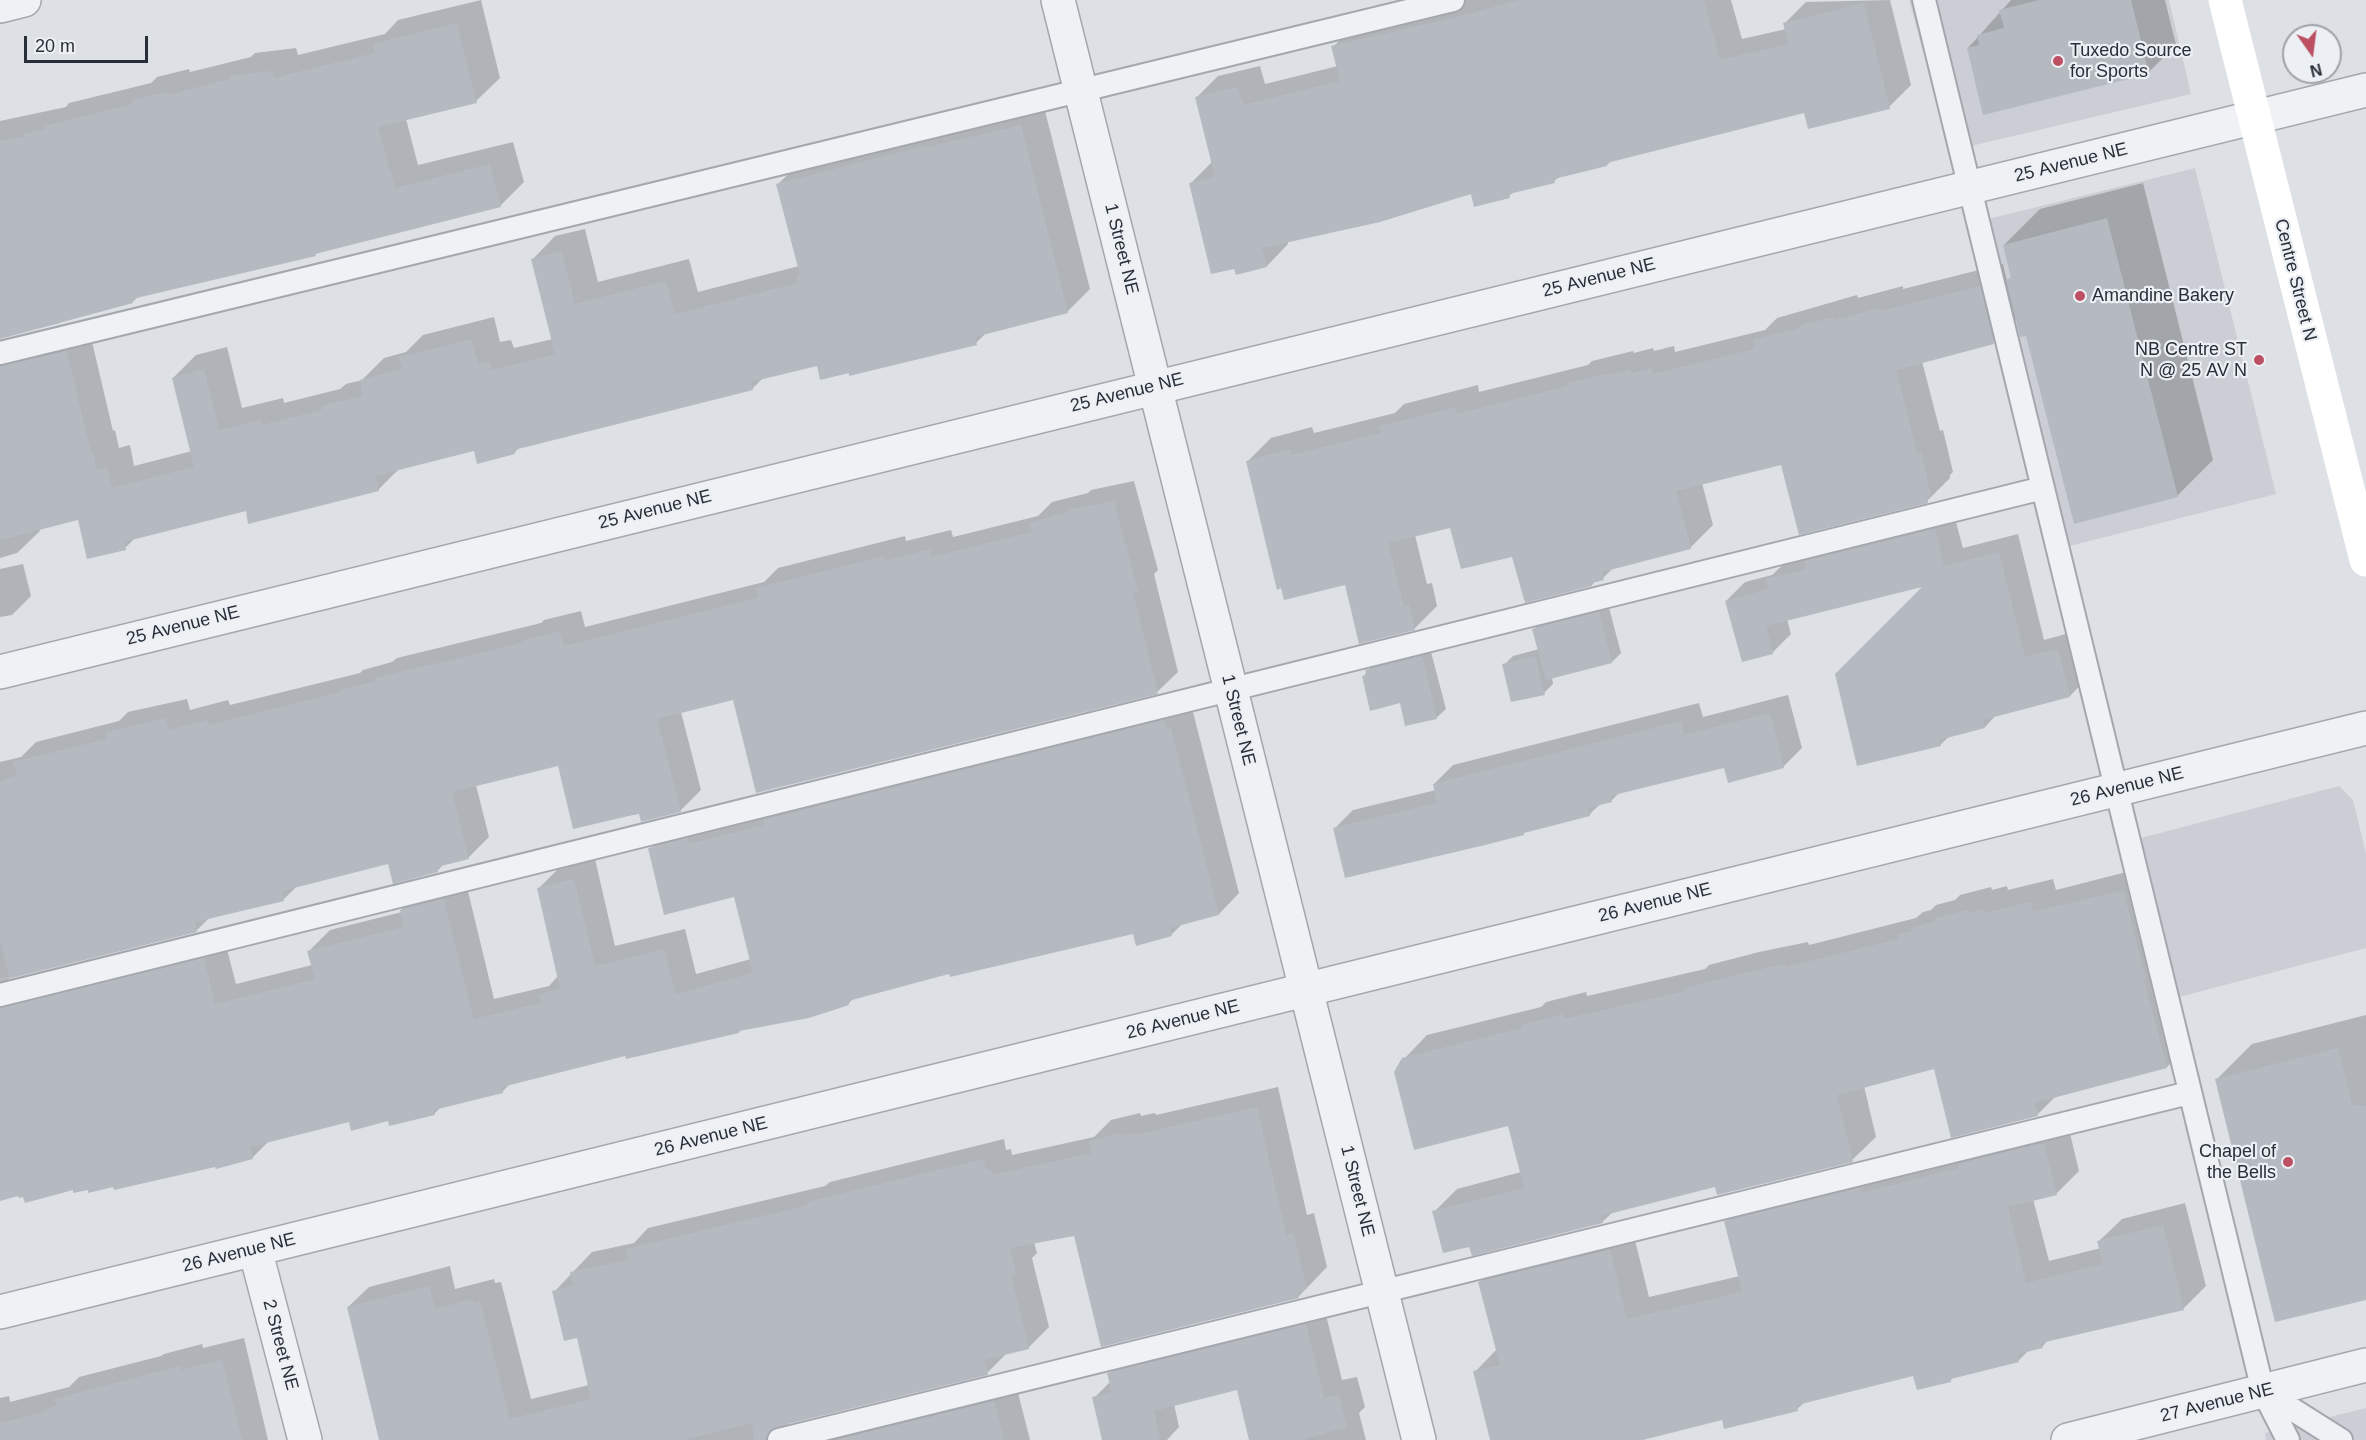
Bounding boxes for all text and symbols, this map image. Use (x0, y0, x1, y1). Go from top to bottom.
scale bar (27, 24, 152, 62)
north arrow (2282, 24, 2342, 84)
text: 20 m (35, 36, 75, 56)
place label: Tuxedo Source for Sports (2070, 40, 2191, 82)
marker: Tuxedo Source for Sports (2051, 54, 2065, 68)
text: N (2308, 60, 2324, 80)
street label: 25 Avenue NE (2012, 139, 2130, 187)
street label: 1 Street NE (1099, 201, 1143, 297)
street label: Centre Street N (2269, 217, 2321, 343)
street label: 25 Avenue NE (1540, 254, 1658, 302)
place label: Amandine Bakery (2092, 285, 2234, 307)
marker: Amandine Bakery (2073, 289, 2087, 303)
place label: NB Centre ST N @ 25 AV N (2135, 339, 2247, 382)
marker: NB Centre ST N @ 25 AV N (2252, 353, 2266, 367)
street label: 25 Avenue NE (1068, 369, 1186, 417)
street label: 25 Avenue NE (596, 486, 714, 534)
street label: 25 Avenue NE (124, 602, 242, 650)
street label: 1 Street NE (1216, 672, 1260, 768)
street label: 26 Avenue NE (2068, 763, 2186, 811)
street label: 26 Avenue NE (1596, 879, 1714, 927)
street label: 26 Avenue NE (1124, 996, 1242, 1044)
street label: 26 Avenue NE (652, 1113, 770, 1161)
place label: Chapel of the Bells (2199, 1141, 2276, 1184)
street label: 1 Street NE (1335, 1143, 1379, 1239)
marker: Chapel of the Bells (2281, 1155, 2295, 1169)
street label: 26 Avenue NE (180, 1229, 298, 1277)
street label: 2 Street NE (258, 1297, 302, 1393)
street label: 27 Avenue NE (2158, 1379, 2276, 1427)

